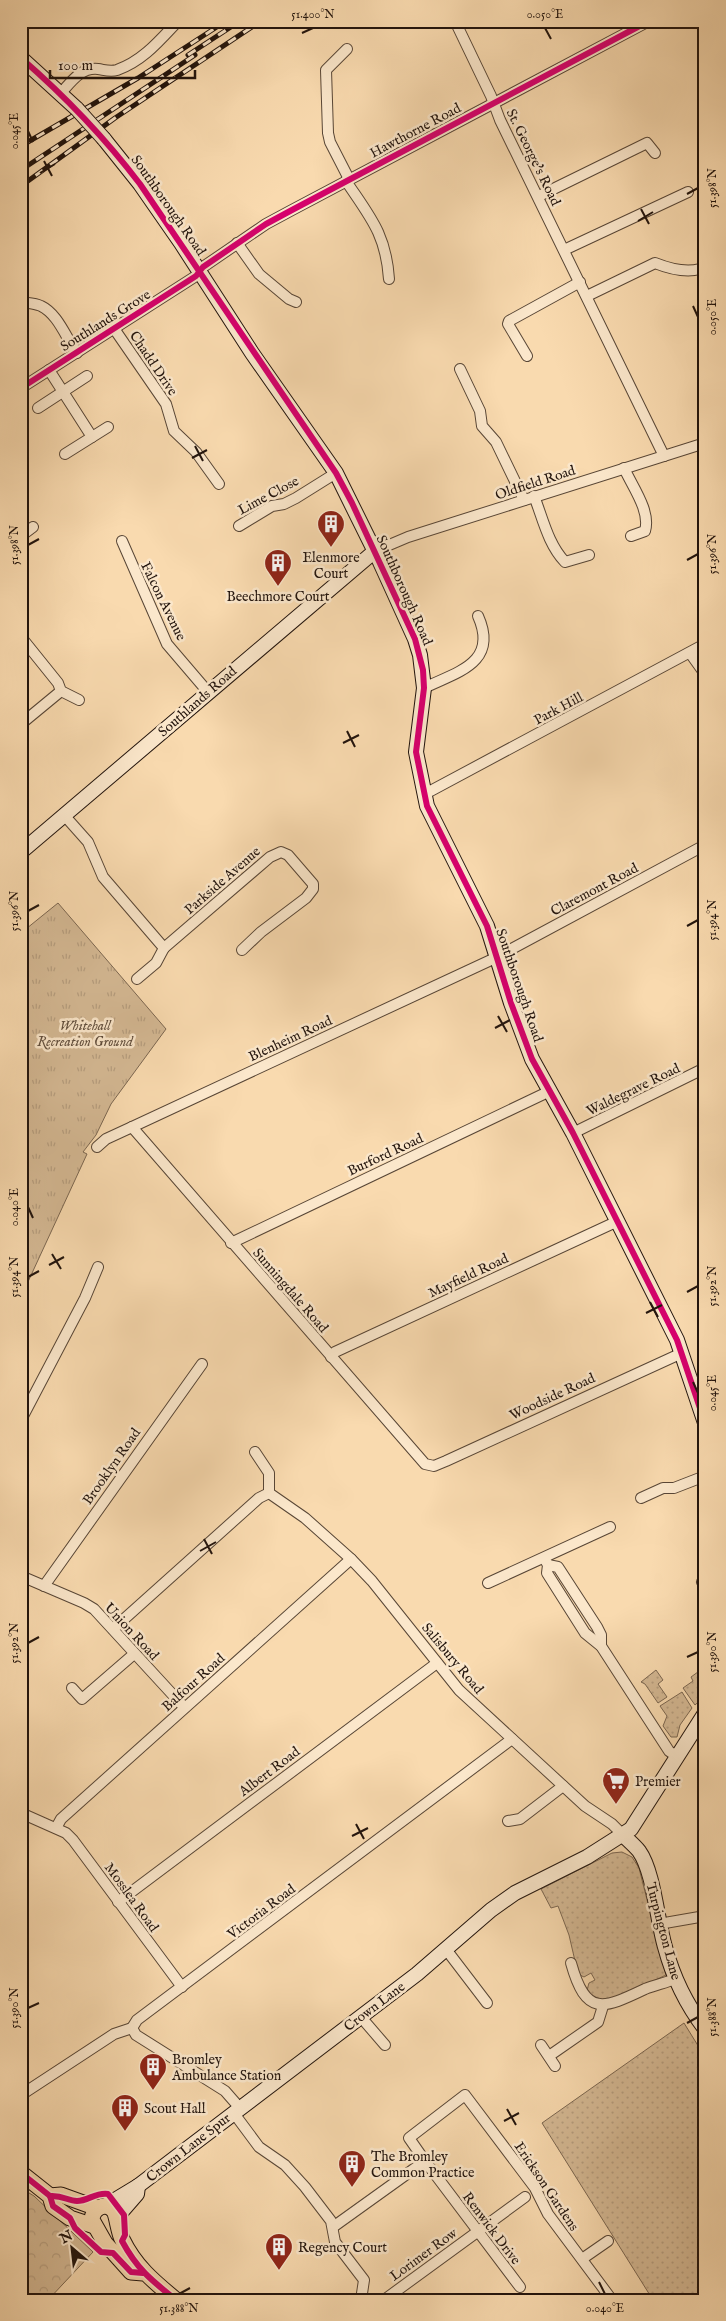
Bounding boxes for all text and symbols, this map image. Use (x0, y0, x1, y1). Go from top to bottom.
text: 51.400°N (291, 7, 335, 22)
text: 0.050°E (527, 7, 563, 22)
scale bar (50, 48, 195, 80)
text: 100 m (58, 56, 94, 75)
street label: Hawthorne Road (367, 99, 465, 162)
street label: St. George's Road (502, 106, 565, 209)
text: 0.045°E (7, 113, 22, 149)
street label: Southborough Road (127, 152, 210, 260)
text: 51.398°N (705, 167, 720, 208)
street label: Southlands Grove (57, 286, 155, 356)
text: 0.050°E (705, 299, 720, 335)
street label: Chadd Drive (125, 328, 182, 400)
street label: Oldfield Road (493, 461, 578, 504)
street label: Lime Close (235, 472, 303, 519)
building icon: Elenmore Court (316, 509, 346, 548)
text: 51.398°N (7, 524, 22, 565)
street label: Southborough Road (372, 532, 437, 649)
text: 51.396°N (705, 533, 720, 574)
building icon: Beechmore Court (263, 548, 293, 587)
place label: Elenmore Court (302, 549, 360, 583)
street label: Falcon Avenue (136, 559, 190, 644)
place label: Beechmore Court (226, 588, 330, 606)
street label: Southlands Road (155, 662, 241, 741)
street label: Park Hill (531, 688, 586, 729)
street label: Parkside Avenue (181, 842, 265, 919)
street label: Claremont Road (548, 859, 642, 921)
text: 51.396°N (7, 890, 22, 931)
text: 51.394°N (705, 899, 720, 941)
street label: Southborough Road (491, 926, 547, 1045)
street label: Blenheim Road (246, 1012, 335, 1066)
park label: Whitehall Recreation Ground (37, 1017, 134, 1051)
street label: Waldegrave Road (584, 1059, 684, 1120)
street label: Burford Road (345, 1129, 427, 1180)
text: 0.040°E (7, 1188, 22, 1226)
street label: Sunningdale Road (249, 1245, 332, 1337)
street label: Mayfield Road (425, 1249, 512, 1302)
text: 51.394°N (7, 1256, 22, 1298)
text: 51.392°N (705, 1265, 720, 1306)
street label: Woodside Road (507, 1369, 599, 1425)
text: 0.045°E (705, 1375, 720, 1411)
street label: Brooklyn Road (79, 1424, 145, 1508)
street label: Union Road (100, 1599, 163, 1665)
street label: Salisbury Road (417, 1619, 487, 1698)
text: 51.392°N (7, 1622, 22, 1663)
text: 51.390°N (705, 1631, 720, 1673)
street label: Balfour Road (158, 1649, 229, 1716)
street label: Albert Road (235, 1743, 304, 1801)
supermarket icon: Premier (601, 1766, 631, 1805)
place label: Premier (635, 1773, 681, 1791)
street label: Mosslea Road (100, 1859, 163, 1936)
street label: Victoria Road (223, 1880, 300, 1944)
street label: Turpington Lane (641, 1880, 685, 1983)
street label: Crown Lane (340, 1978, 409, 2036)
text: 51.390°N (7, 1987, 22, 2029)
text: 51.388°N (705, 1997, 720, 2037)
place label: Bromley Ambulance Station (171, 2051, 282, 2085)
building icon: Bromley Ambulance Station (138, 2052, 168, 2091)
building icon: Scout Hall (110, 2093, 140, 2132)
place label: Scout Hall (144, 2100, 206, 2118)
street label: Crown Lane Spur (143, 2109, 234, 2186)
street label: Erickson Gardens (510, 2139, 583, 2235)
place label: The Bromley Common Practice (371, 2148, 475, 2182)
building icon: The Bromley Common Practice (337, 2149, 367, 2188)
street label: Renwick Drive (458, 2189, 525, 2269)
north arrow (48, 2224, 98, 2274)
street label: Lorimer Row (386, 2224, 462, 2285)
text: N (56, 2227, 76, 2249)
building icon: Regency Court (264, 2232, 294, 2271)
place label: Regency Court (298, 2239, 387, 2257)
text: 51.388°N (159, 2301, 199, 2316)
text: 0.040°E (586, 2301, 624, 2316)

